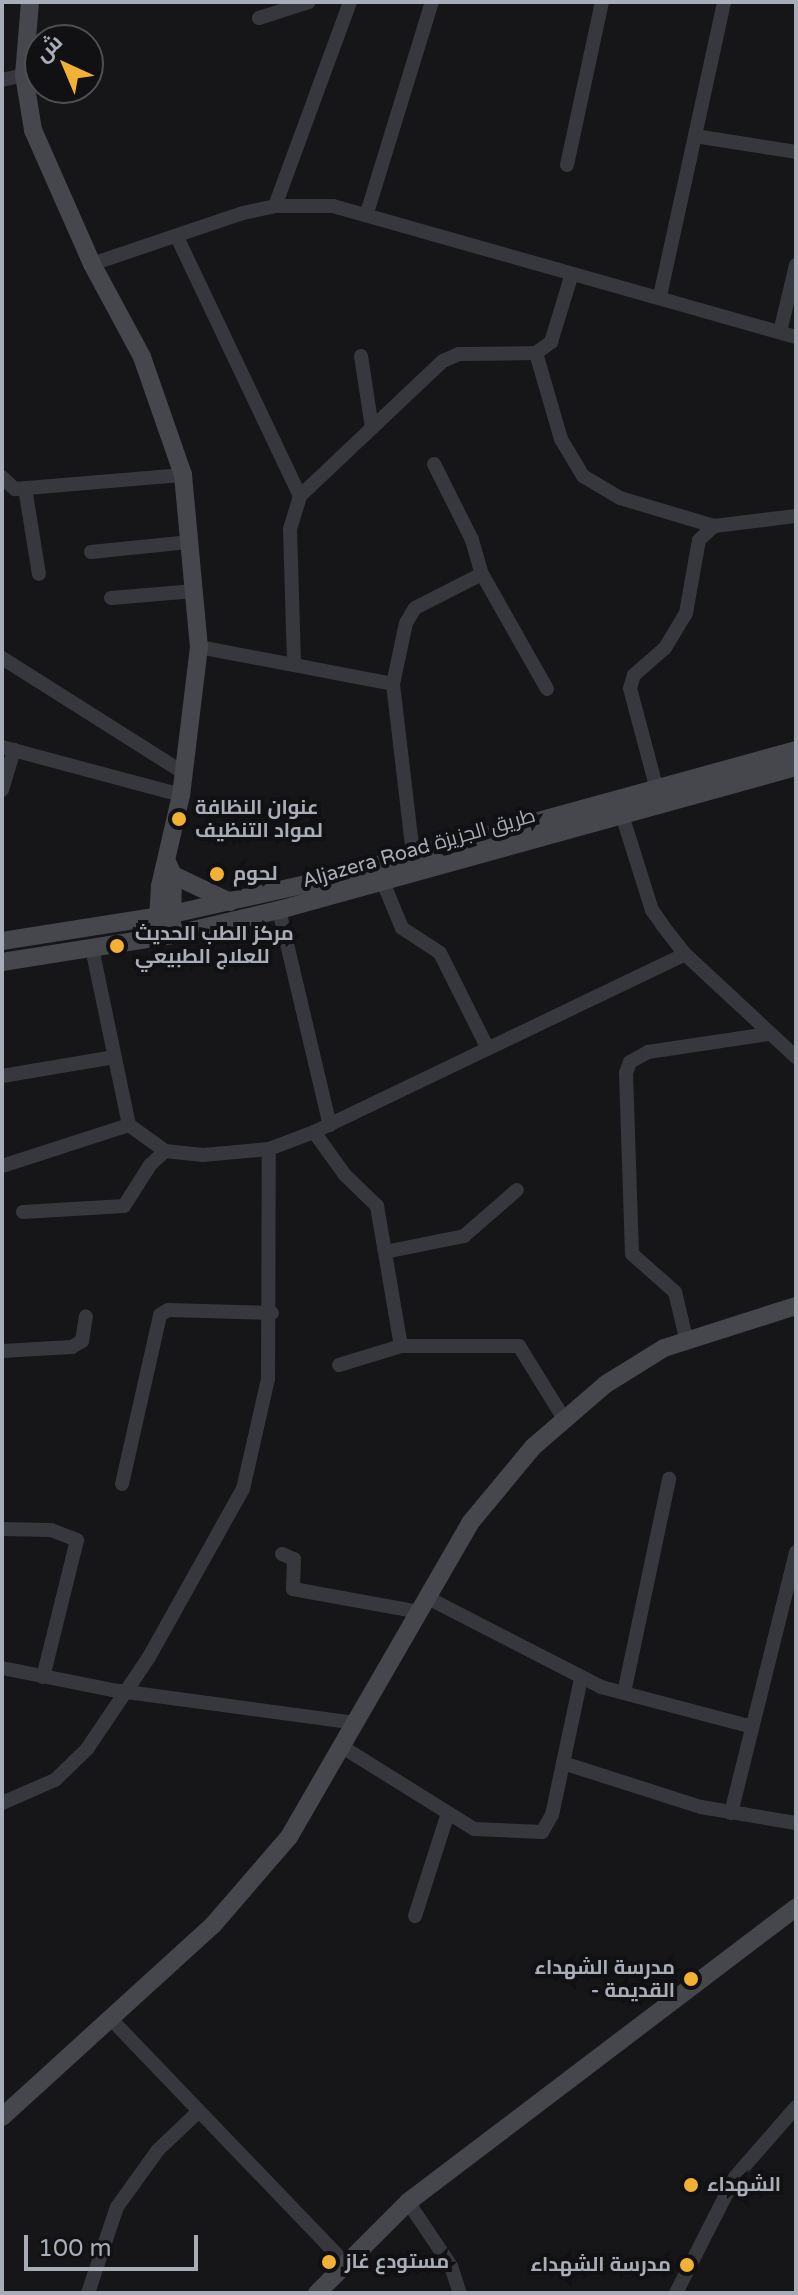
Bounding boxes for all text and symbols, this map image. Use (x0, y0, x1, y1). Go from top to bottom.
north arrow (24, 24, 104, 104)
text: ش (30, 29, 68, 67)
place label: عنوان النظافة لمواد التنظيف (195, 796, 323, 843)
street label: Aljazera Road طريق الجزيزة (300, 804, 538, 894)
marker: عنوان النظافة لمواد التنظيف (170, 810, 188, 828)
place label: لحوم (233, 862, 277, 886)
marker: لحوم (208, 865, 226, 883)
place label: مركز الطب الحديث للعلاج الطبيعي (135, 922, 294, 969)
marker: مركز الطب الحديث للعلاج الطبيعي (106, 935, 128, 957)
place label: مدرسة الشهداء - القديمة (534, 1956, 675, 2003)
marker: مدرسة الشهداء - القديمة (682, 1970, 700, 1988)
place label: الشهداء (707, 2173, 781, 2197)
marker: الشهداء (682, 2176, 700, 2194)
scale bar (28, 2219, 202, 2269)
text: 100 m (38, 2234, 112, 2263)
place label: مستودع غاز (345, 2250, 449, 2274)
marker: مستودع غاز (320, 2253, 338, 2271)
place label: مدرسة الشهداء (530, 2253, 671, 2277)
marker: مدرسة الشهداء (678, 2256, 696, 2274)

